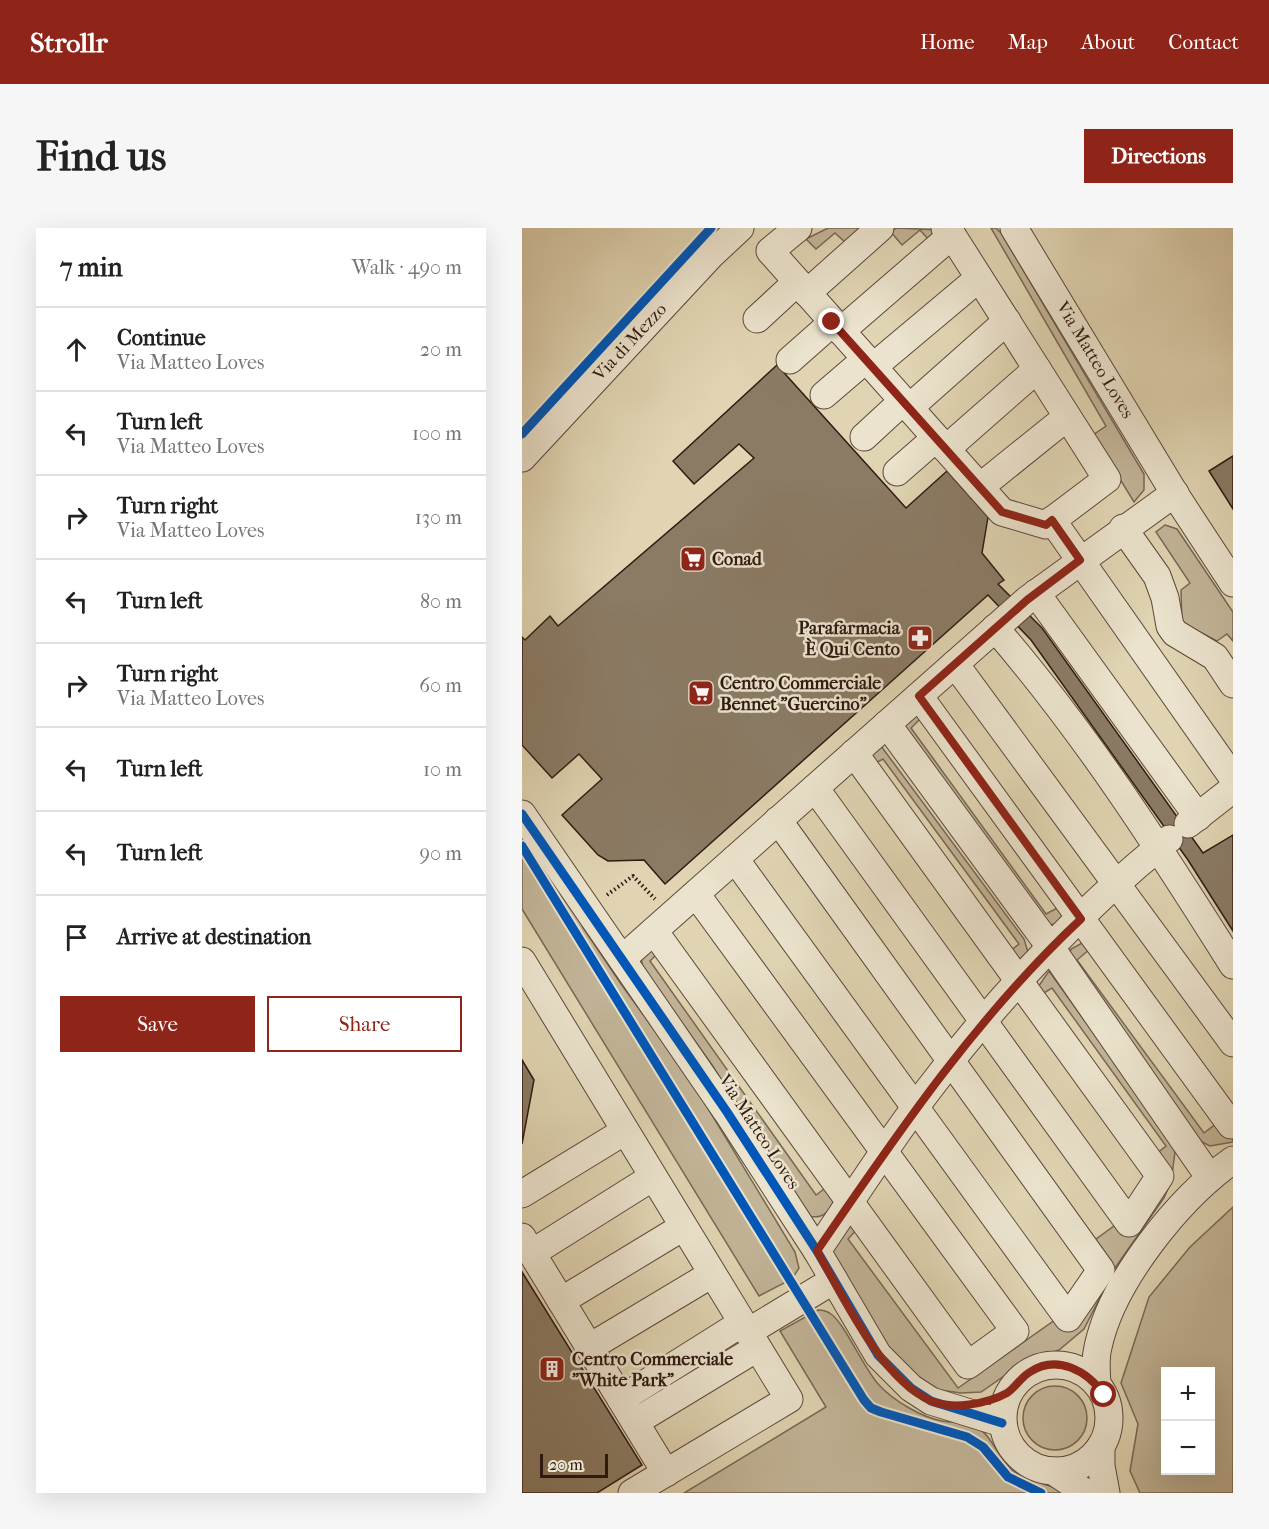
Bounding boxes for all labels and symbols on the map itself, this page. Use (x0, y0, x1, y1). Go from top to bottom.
street label: Via Matteo Loves (1051, 297, 1138, 423)
street label: Via di Mezzo (588, 299, 671, 386)
route end (818, 308, 844, 334)
supermarket icon: Conad (678, 544, 708, 574)
place label: Conad (712, 549, 763, 570)
place label: Parafarmacia È Qui Cento (798, 618, 901, 660)
pharmacy icon: Parafarmacia È Qui Cento (905, 623, 935, 653)
place label: Centro Commerciale Bennet "Guercino" (720, 673, 881, 715)
supermarket icon: Centro Commerciale Bennet "Guercino" (686, 678, 716, 708)
street label: Via Matteo Loves (714, 1070, 804, 1194)
place label: Centro Commerciale "White Park" (572, 1349, 733, 1391)
building icon: Centro Commerciale "White Park" (537, 1354, 567, 1384)
route start (1090, 1381, 1116, 1407)
scale bar (540, 1451, 608, 1478)

